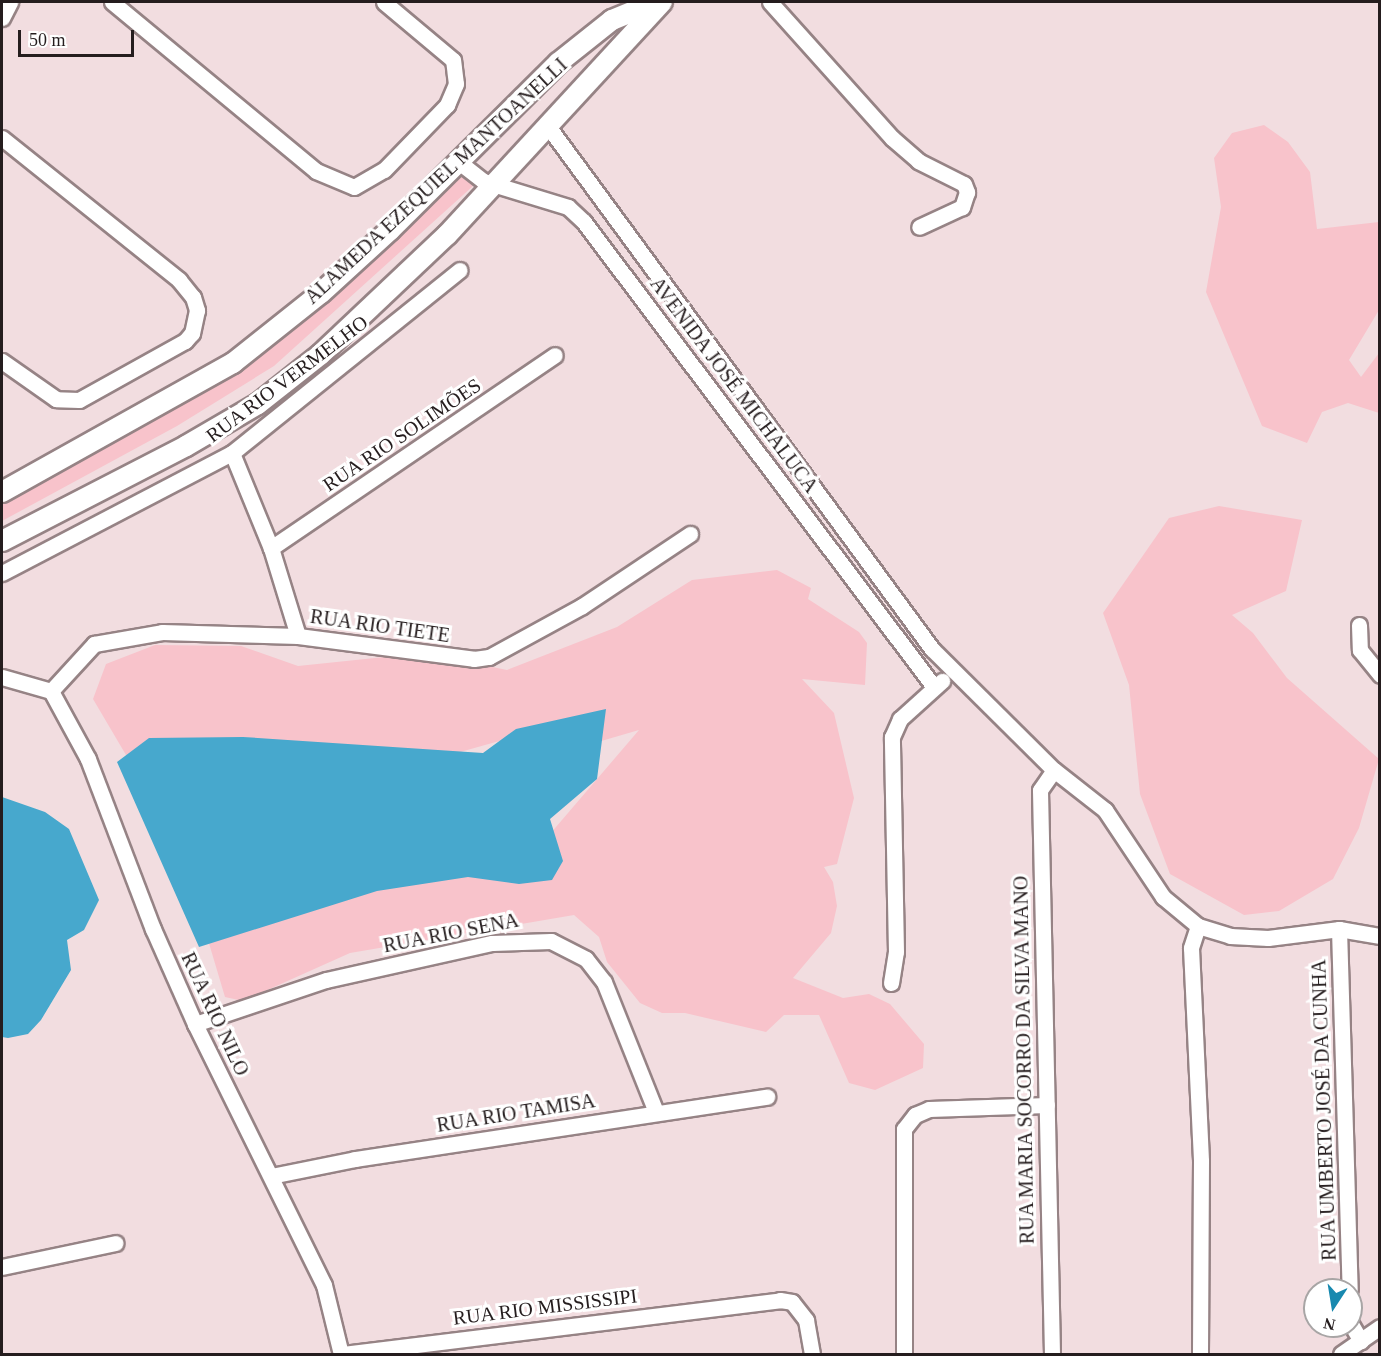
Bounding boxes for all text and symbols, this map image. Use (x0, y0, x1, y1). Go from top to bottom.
scale bar (21, 18, 136, 56)
text: 50 m (29, 30, 66, 50)
street label: ALAMEDA EZEQUIEL MANTOANELLI (299, 52, 573, 310)
street label: AVENIDA JOSÉ MICHALUCA (645, 272, 823, 498)
street label: RUA RIO VERMELHO (201, 310, 373, 448)
street label: RUA RIO SOLIMÕES (318, 373, 486, 497)
street label: RUA RIO TIETE (308, 604, 452, 648)
street label: RUA MARIA SOCORRO DA SILVA MANO (1009, 873, 1039, 1247)
street label: RUA RIO SENA (381, 908, 521, 958)
street label: RUA RIO NILO (176, 948, 254, 1080)
street label: RUA UMBERTO JOSÉ DA CUNHA (1307, 958, 1341, 1262)
street label: RUA RIO TAMISA (434, 1088, 598, 1138)
north arrow (1303, 1278, 1363, 1338)
street label: RUA RIO MISSISSIPI (451, 1284, 639, 1330)
text: N (1322, 1315, 1337, 1334)

